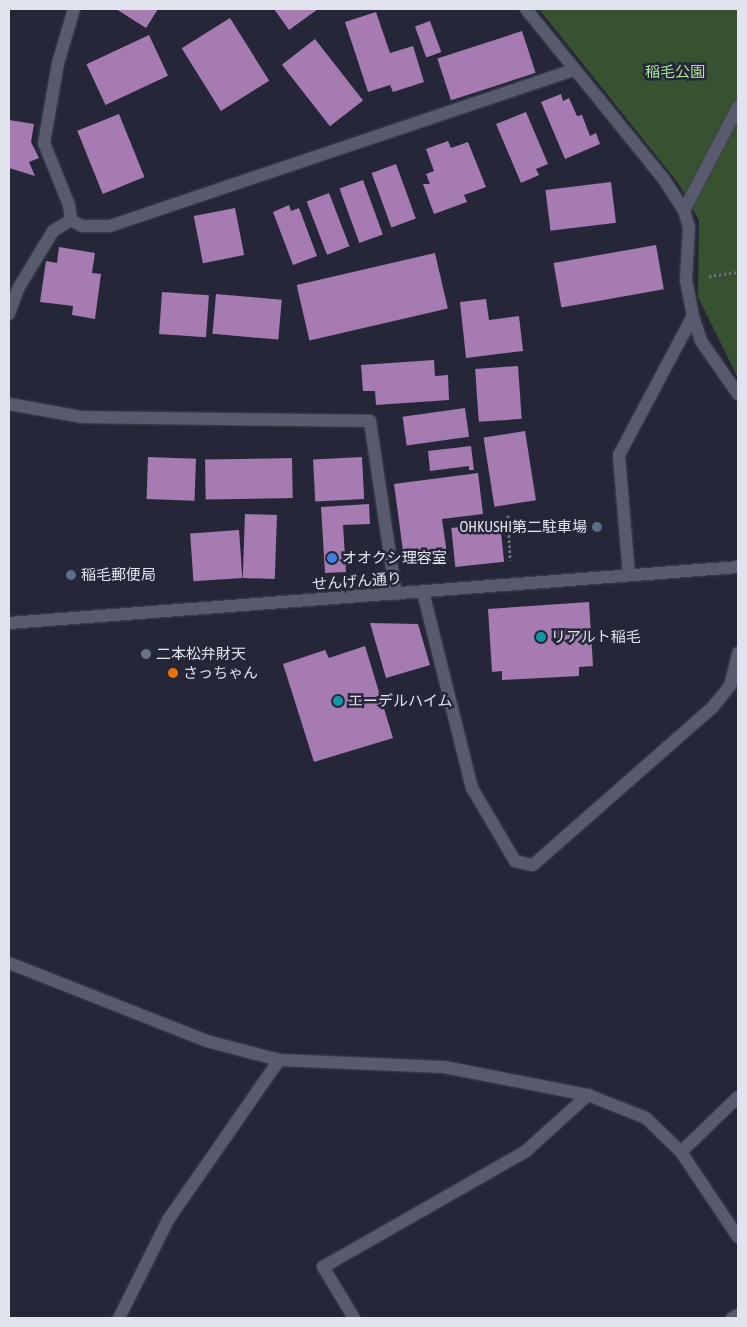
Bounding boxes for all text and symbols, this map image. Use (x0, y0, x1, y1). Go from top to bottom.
park label: 稲毛公園 (645, 63, 705, 81)
place label: OHKUSHI第二駐車場 (459, 518, 587, 536)
marker: OHKUSHI第二駐車場 (591, 521, 603, 533)
place label: オオクシ理容室 (342, 549, 447, 567)
marker: オオクシ理容室 (326, 552, 338, 564)
place label: 稲毛郵便局 (81, 566, 156, 584)
marker: 稲毛郵便局 (65, 569, 77, 581)
street label: せんげん通り (311, 569, 403, 593)
place label: リアルト稲毛 (551, 628, 641, 646)
marker: リアルト稲毛 (535, 631, 547, 643)
place label: 二本松弁財天 (156, 645, 246, 663)
marker: 二本松弁財天 (140, 648, 152, 660)
place label: さっちゃん (183, 664, 258, 682)
marker: さっちゃん (167, 667, 179, 679)
place label: エーデルハイム (348, 692, 453, 710)
marker: エーデルハイム (332, 695, 344, 707)

